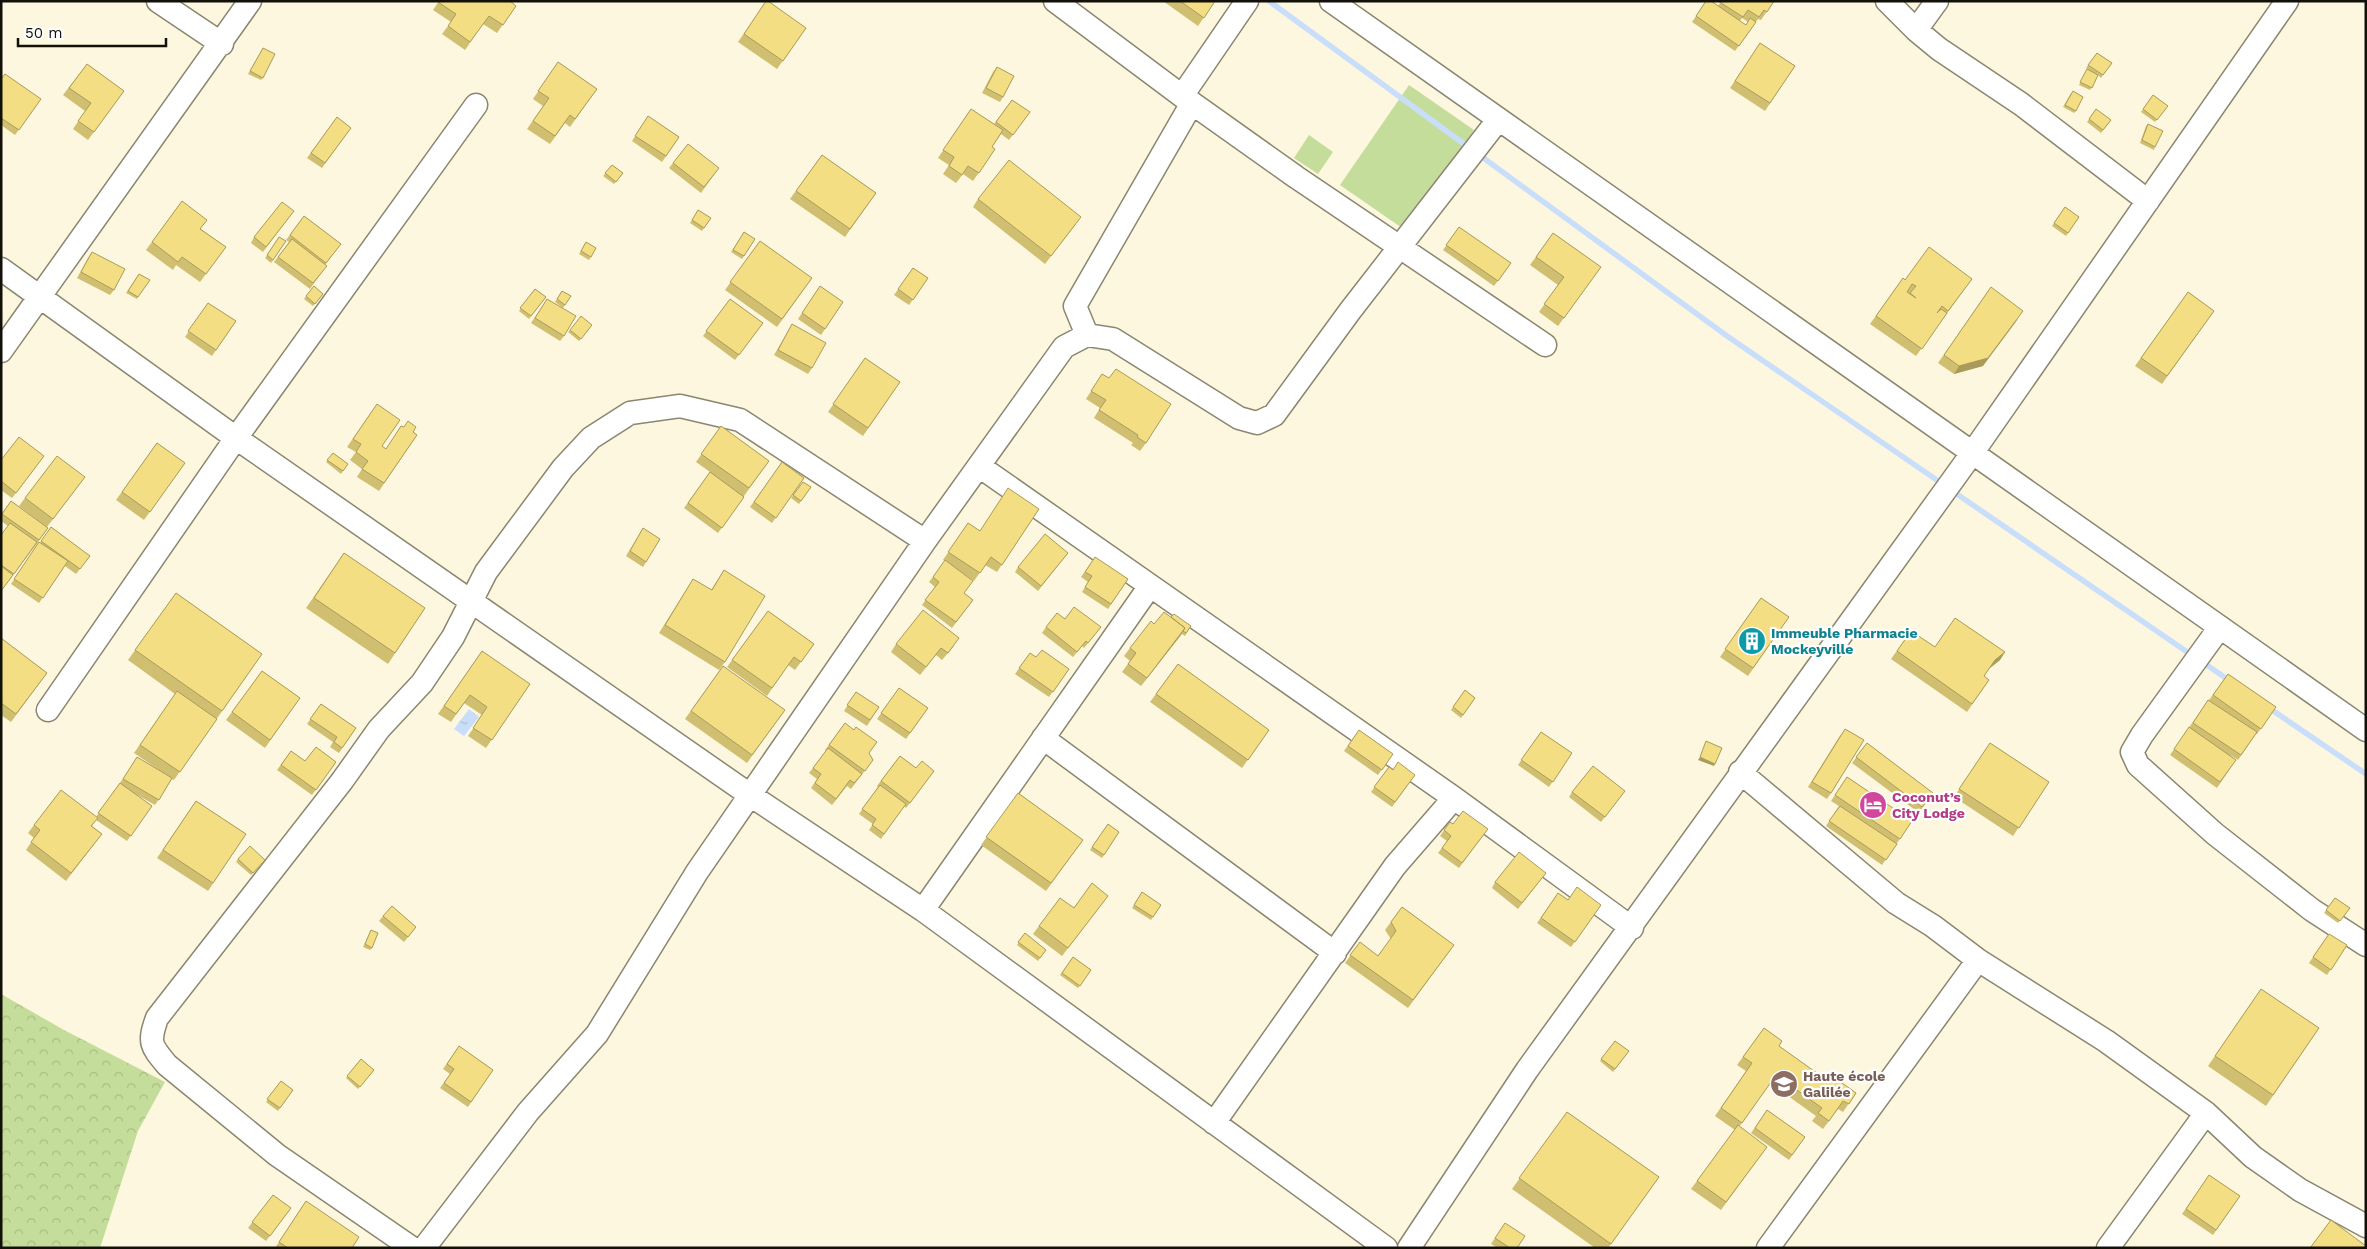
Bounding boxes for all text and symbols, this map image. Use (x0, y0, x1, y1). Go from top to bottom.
scale bar (18, 15, 165, 47)
text: 50 m (25, 24, 62, 42)
place label: Immeuble Pharmacie Mockeyville (1771, 625, 1918, 657)
building icon: Immeuble Pharmacie Mockeyville (1737, 626, 1767, 656)
place label: Coconut’s City Lodge (1892, 789, 1965, 821)
hotel icon: Coconut’s City Lodge (1858, 790, 1888, 820)
place label: Haute école Galilée (1803, 1068, 1885, 1100)
school or university icon: Haute école Galilée (1769, 1069, 1799, 1099)

